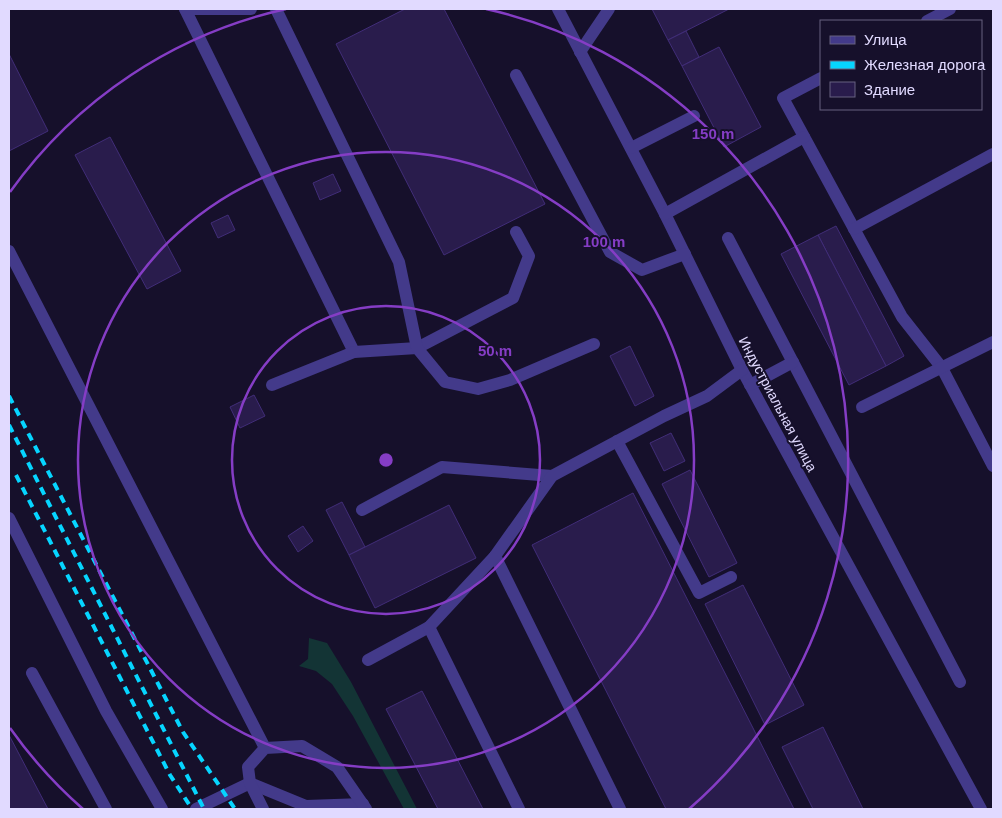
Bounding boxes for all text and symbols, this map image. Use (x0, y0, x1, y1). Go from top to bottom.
legend (820, 20, 982, 110)
text: Улица (864, 31, 907, 48)
text: Железная дорога (864, 56, 986, 73)
text: Здание (864, 81, 915, 98)
text: 150 m (692, 125, 734, 142)
text: 100 m (583, 233, 625, 250)
street label: Индустриальная улица (736, 334, 820, 474)
text: 50 m (478, 342, 512, 359)
centre of rings (377, 451, 395, 469)

